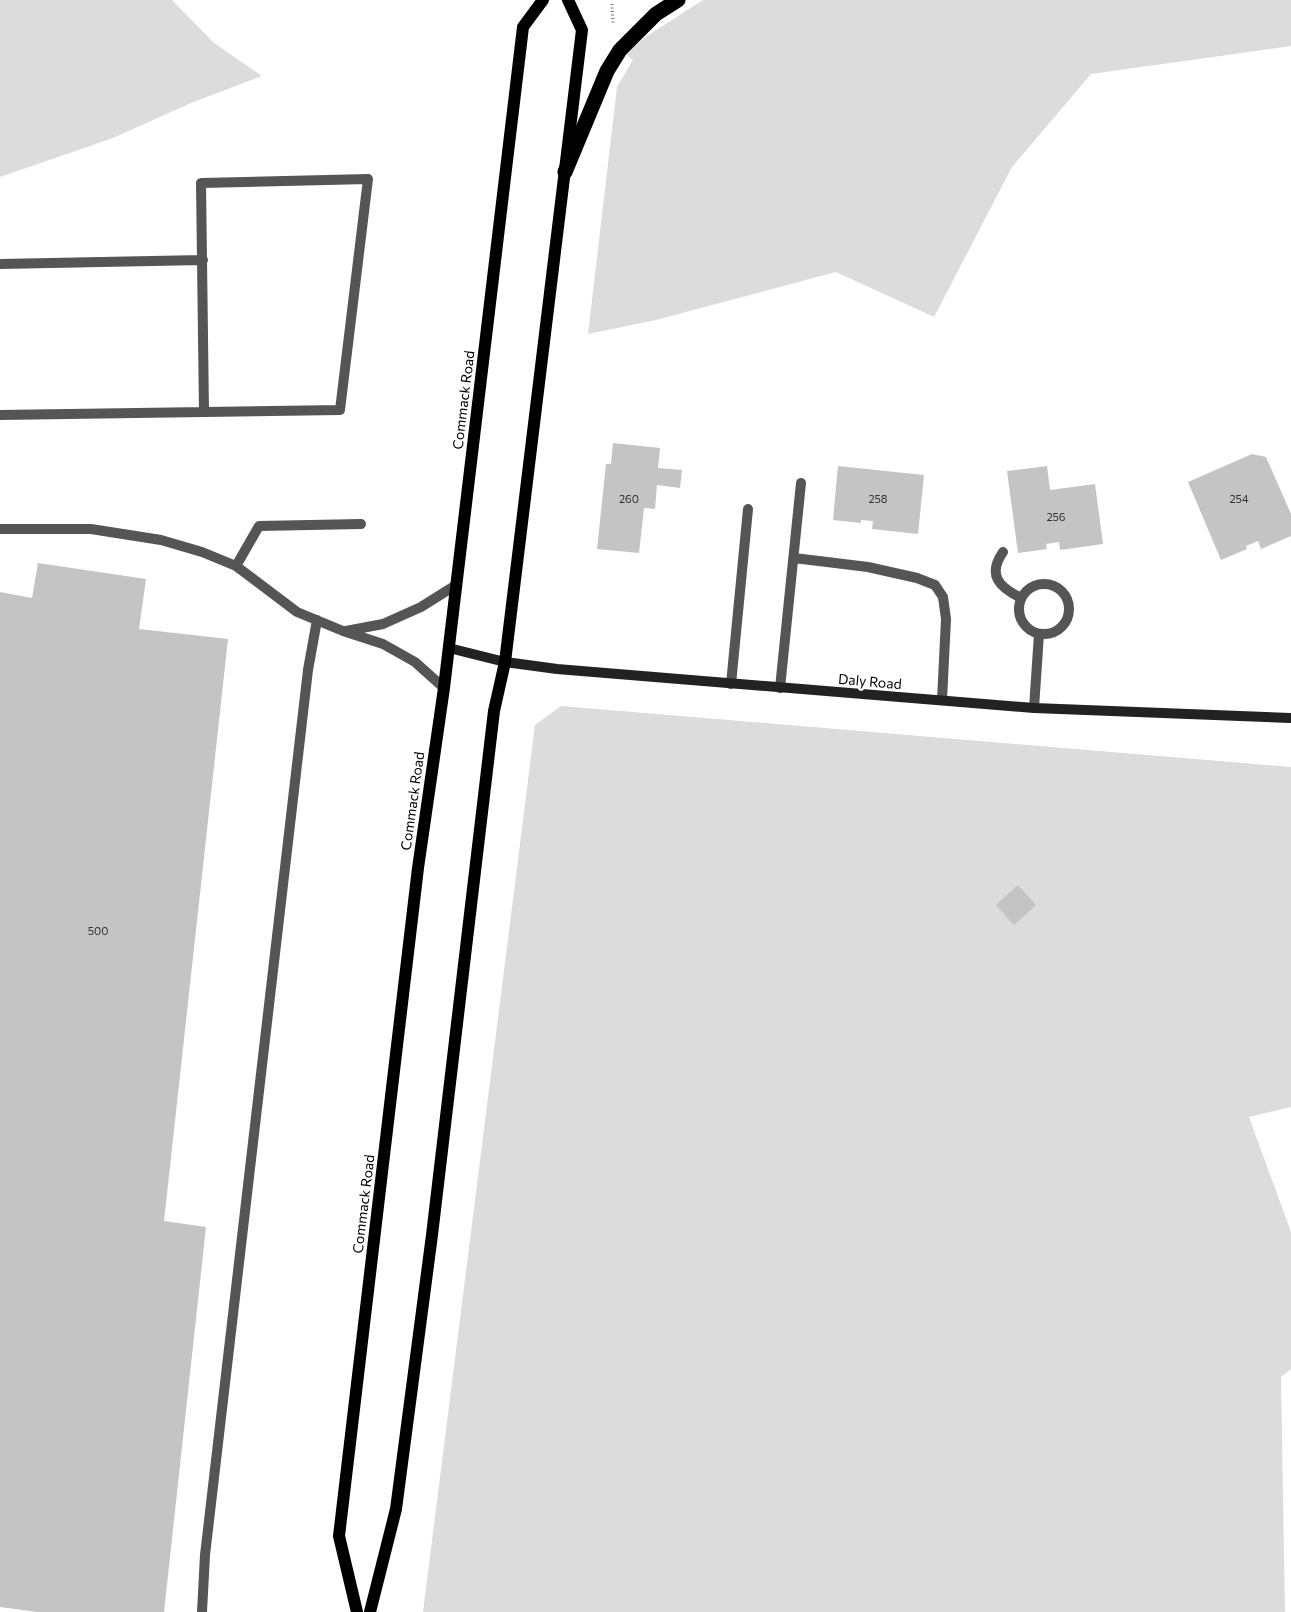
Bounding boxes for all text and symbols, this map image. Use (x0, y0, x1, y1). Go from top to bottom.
street label: Commack Road (448, 350, 478, 450)
house number: 260 (619, 492, 639, 505)
house number: 258 (868, 492, 888, 505)
house number: 254 (1229, 492, 1249, 505)
house number: 256 (1046, 510, 1066, 523)
street label: Daly Road (837, 670, 903, 692)
street label: Commack Road (397, 751, 427, 851)
house number: 500 (88, 924, 108, 937)
street label: Commack Road (348, 1154, 378, 1254)

